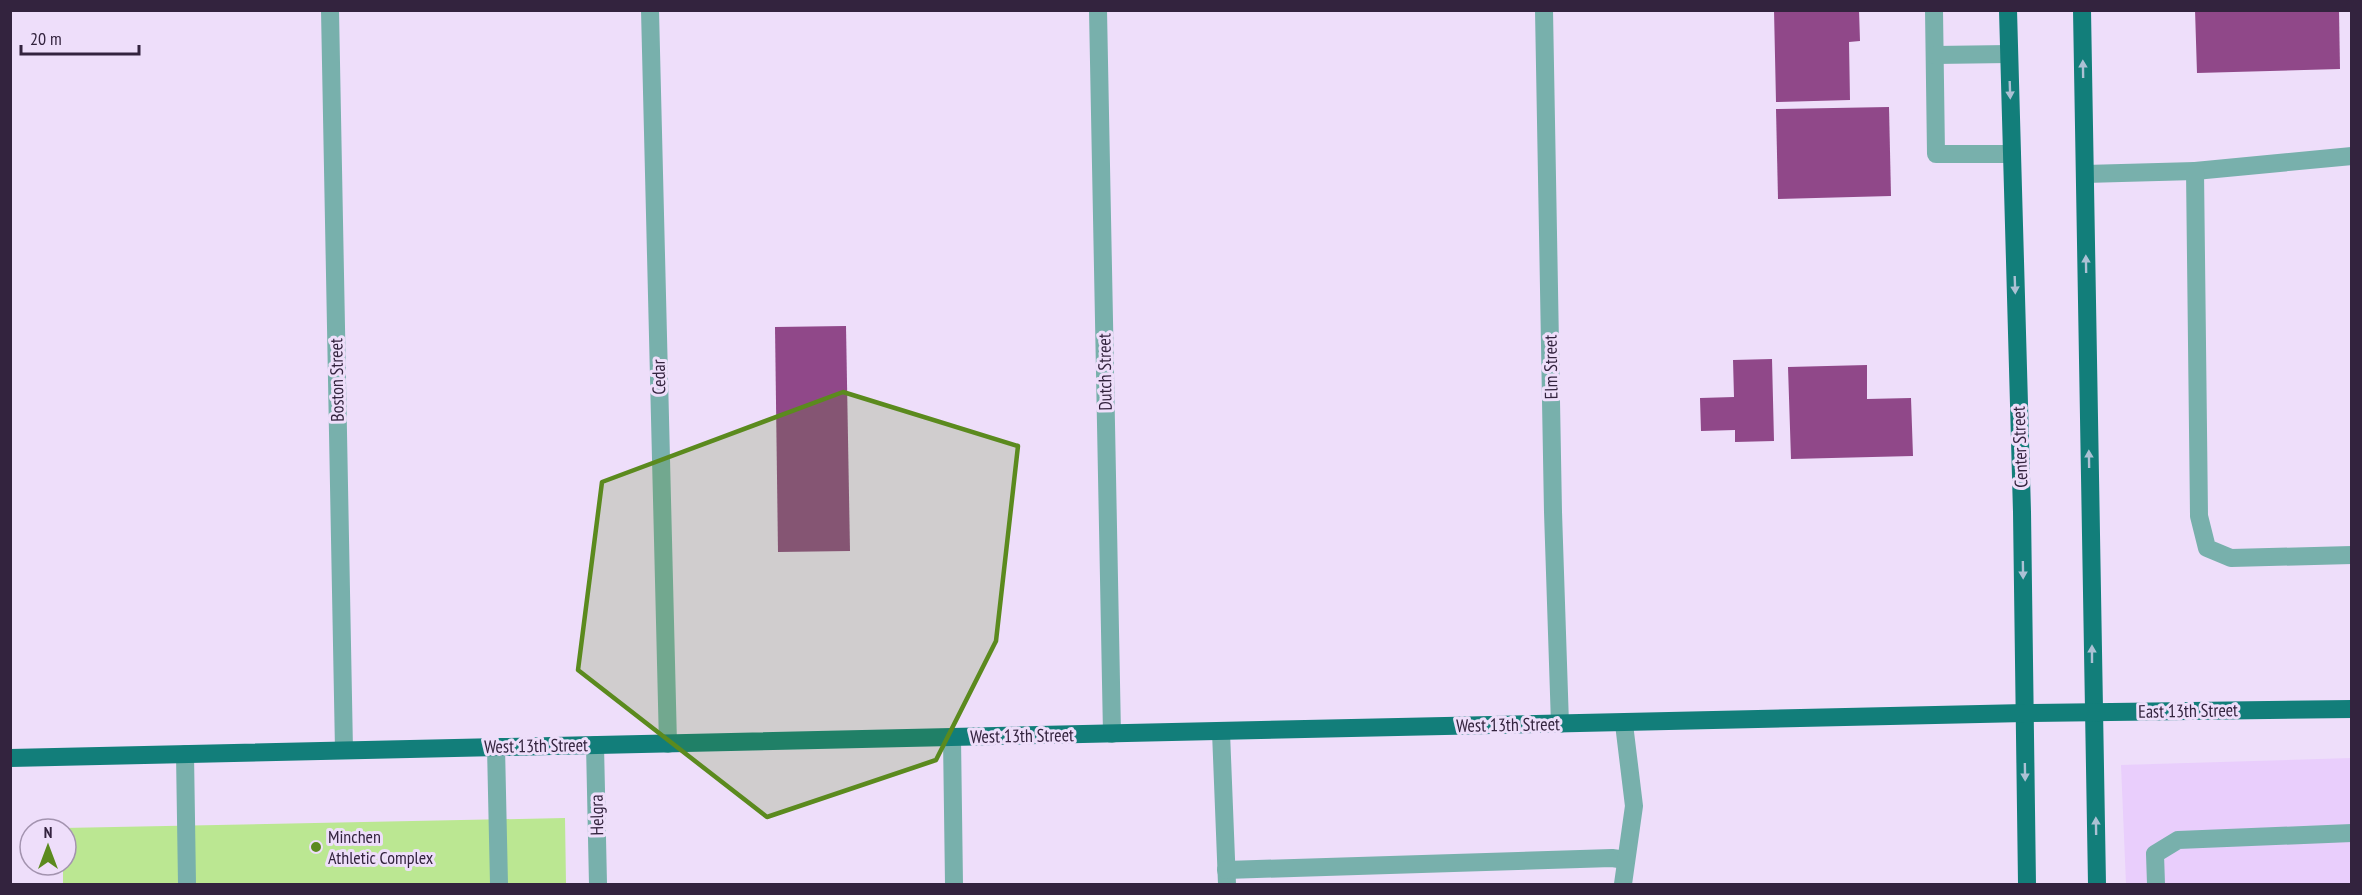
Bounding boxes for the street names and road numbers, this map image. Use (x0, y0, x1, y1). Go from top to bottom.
street label: Dutch Street (1092, 333, 1117, 411)
street label: Elm Street (1538, 334, 1563, 400)
street label: Boston Street (324, 338, 349, 422)
street label: Cedar (647, 359, 670, 395)
street label: Center Street (2007, 406, 2032, 488)
street label: East 13th Street (2138, 698, 2238, 723)
street label: West 13th Street (1456, 712, 1560, 737)
street label: West 13th Street (970, 723, 1074, 748)
street label: West 13th Street (484, 733, 588, 758)
street label: Helgra (585, 794, 608, 836)

